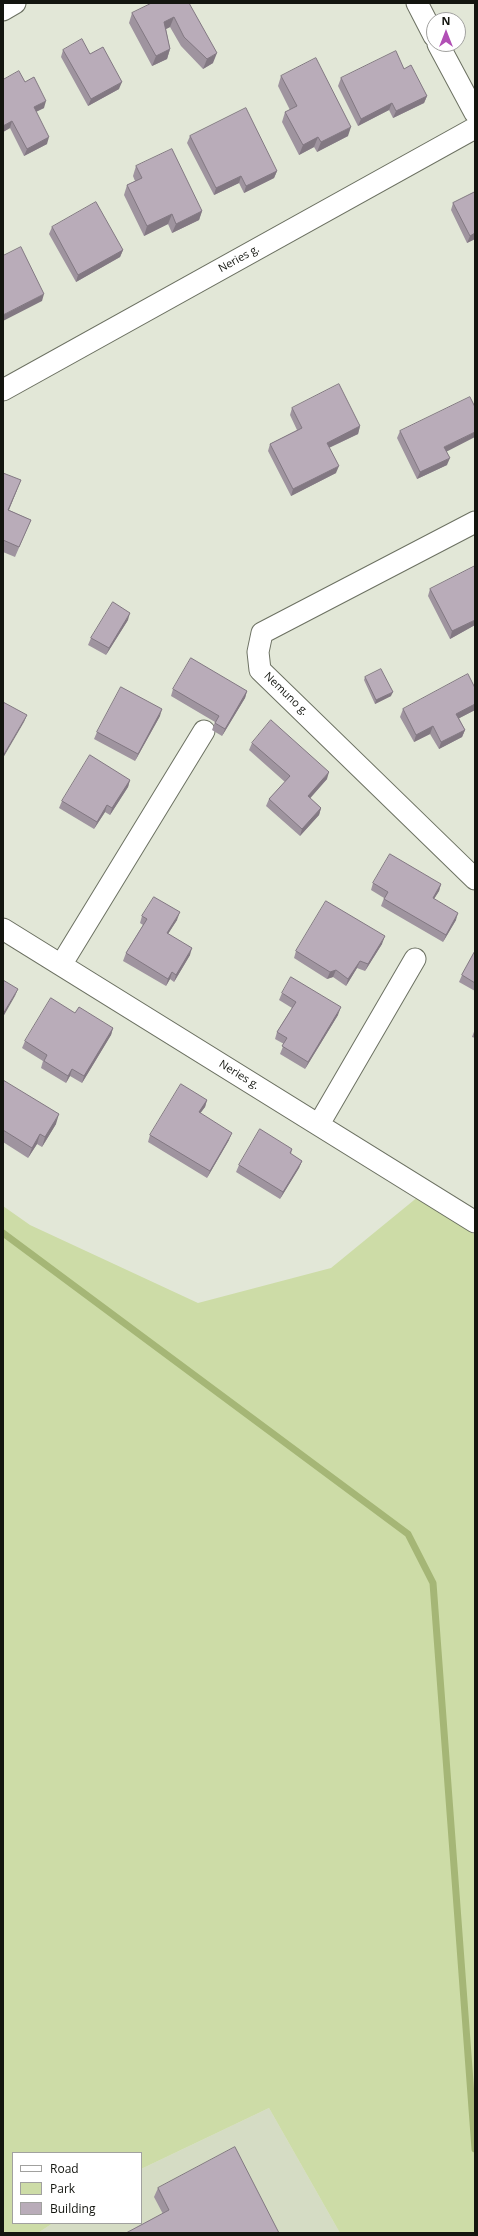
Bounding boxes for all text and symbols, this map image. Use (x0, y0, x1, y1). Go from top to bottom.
north arrow (426, 12, 466, 52)
text: N (442, 13, 450, 28)
street label: Neries g. (216, 242, 262, 276)
street label: Nemuno g. (261, 670, 311, 718)
street label: Neries g. (216, 1058, 262, 1092)
legend (12, 2152, 142, 2224)
text: Road (50, 2160, 79, 2177)
text: Park (50, 2180, 75, 2197)
text: Building (50, 2200, 95, 2217)

